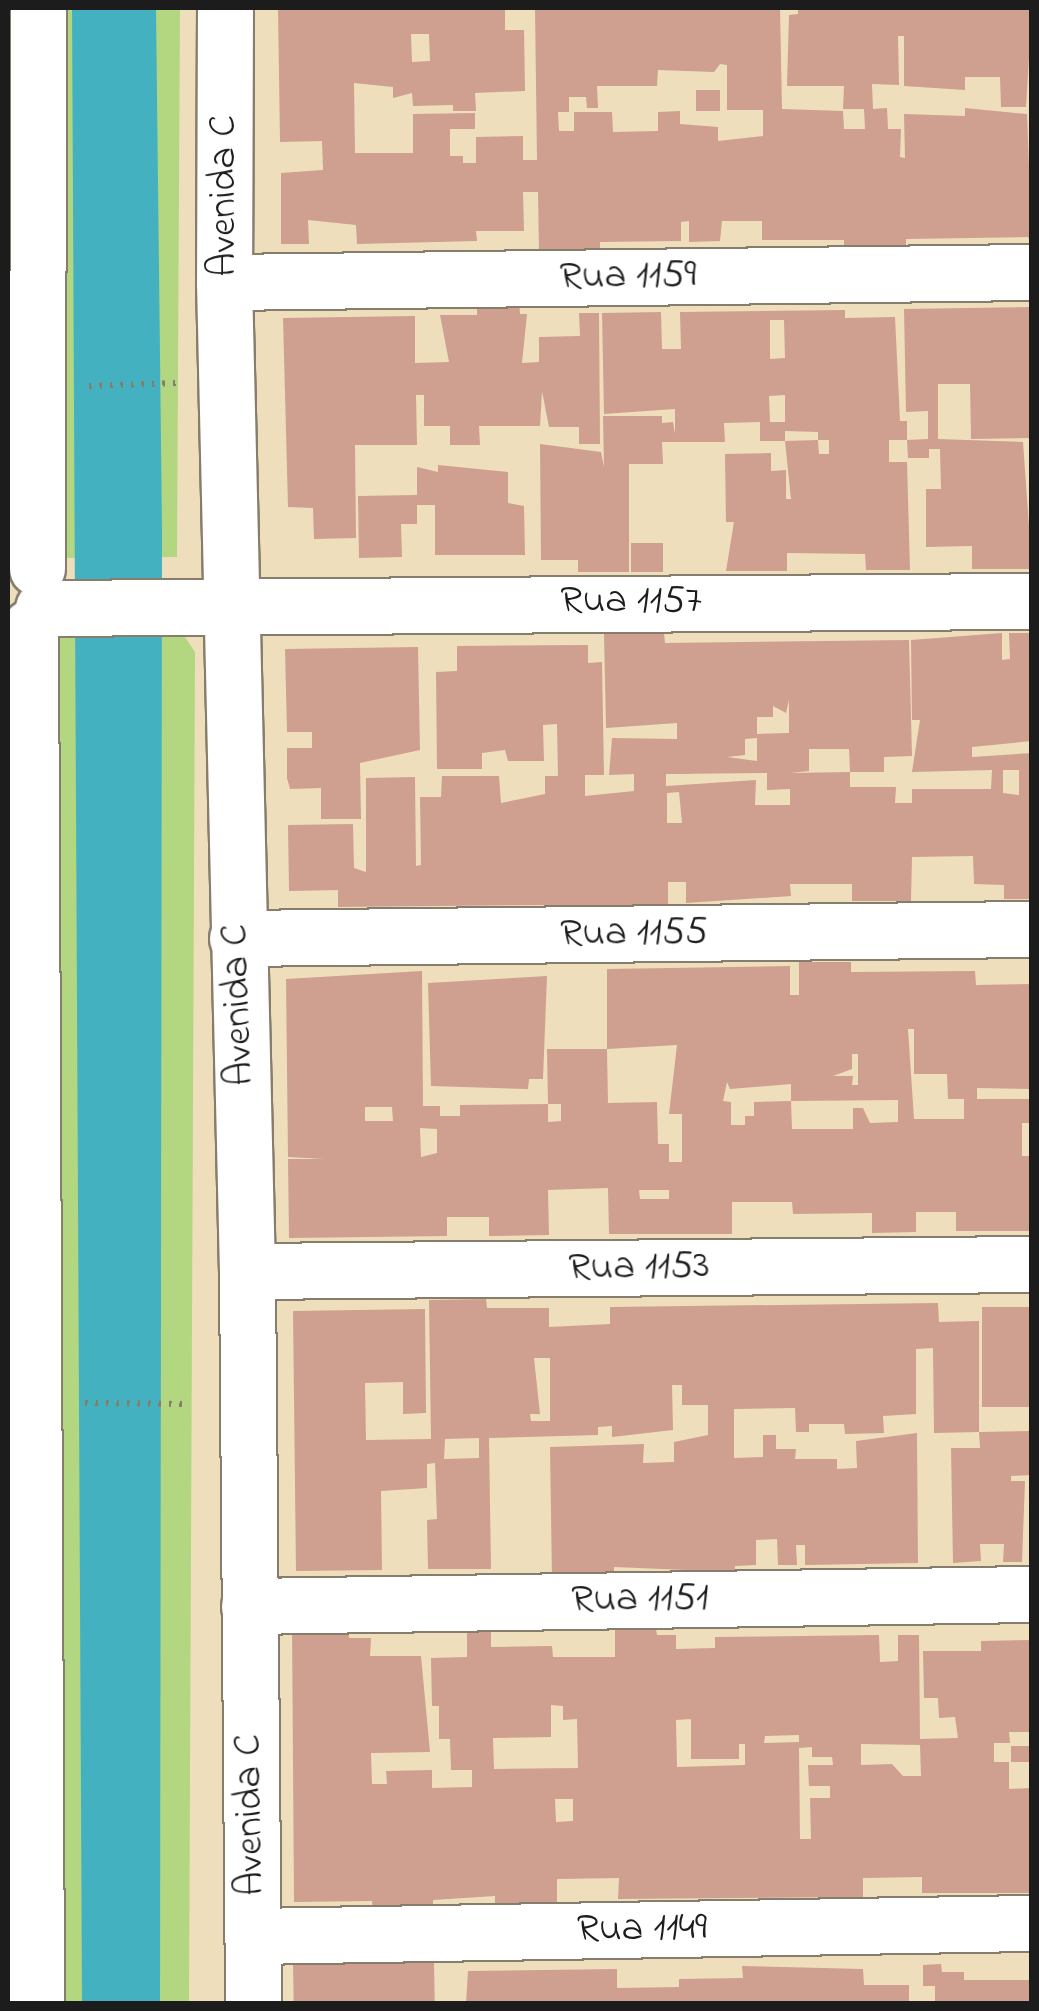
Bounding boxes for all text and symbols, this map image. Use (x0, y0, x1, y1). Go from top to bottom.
street label: Avenida C (201, 115, 249, 277)
street label: Rua 1159 (559, 252, 697, 302)
street label: Rua 1157 (560, 578, 702, 626)
street label: Rua 1155 (560, 909, 708, 959)
street label: Avenida C (212, 923, 266, 1087)
street label: Rua 1153 (568, 1243, 710, 1293)
street label: Rua 1151 (571, 1575, 709, 1625)
street label: Avenida C (226, 1734, 276, 1896)
street label: Rua 1149 (576, 1905, 708, 1955)

